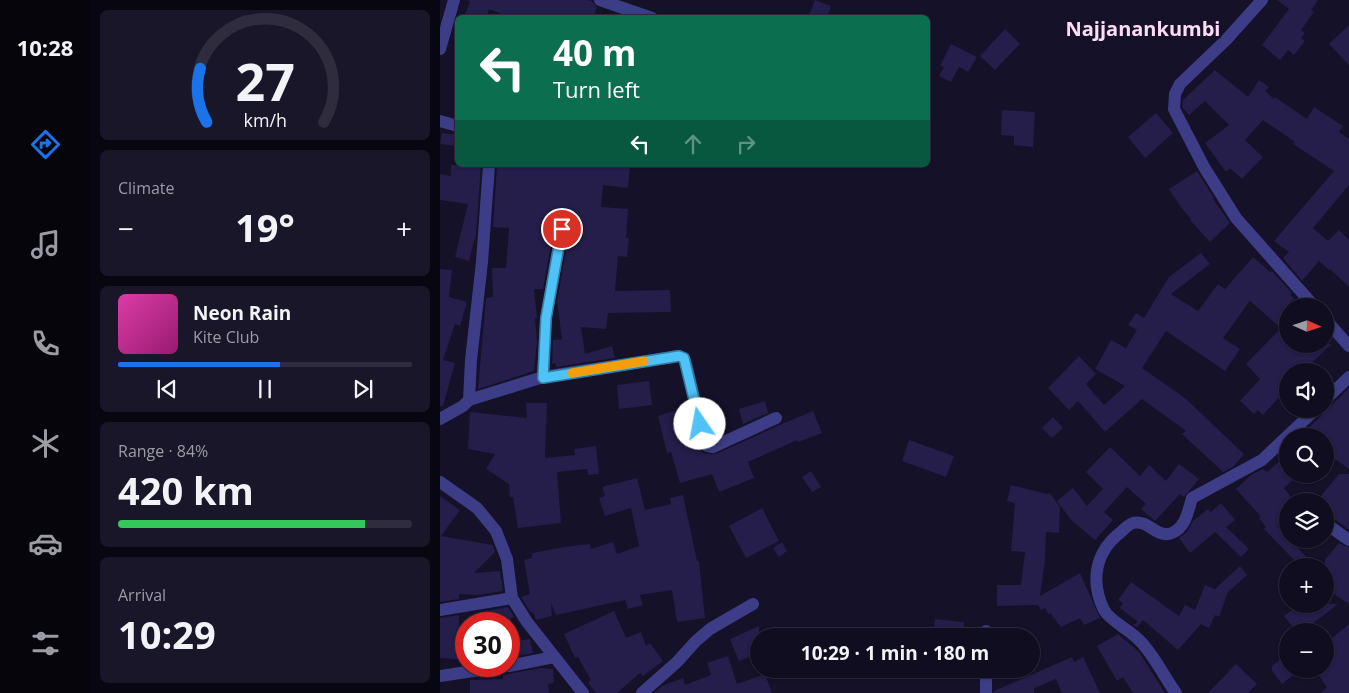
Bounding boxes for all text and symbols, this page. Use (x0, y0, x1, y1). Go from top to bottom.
district label: Najjanankumbi (1066, 15, 1220, 42)
text: 40 m (553, 29, 636, 76)
text: 10:28 (17, 32, 73, 62)
icon: left (470, 35, 535, 100)
text: 27 (235, 45, 295, 116)
text: Turn left (553, 74, 640, 104)
text: km/h (243, 108, 287, 132)
icon: directions (28, 127, 63, 162)
icon: left (626, 130, 654, 158)
icon: ahead (679, 130, 707, 158)
icon: right (732, 130, 760, 158)
text: Climate (118, 177, 175, 199)
text: 19° (235, 201, 295, 253)
pin (541, 208, 583, 250)
text: − (118, 209, 134, 247)
text: + (396, 209, 412, 247)
icon: arrive (548, 215, 576, 243)
icon: music (28, 227, 63, 262)
north arrow (1279, 298, 1334, 352)
map controls (1279, 298, 1334, 678)
text: Neon Rain (193, 300, 291, 326)
icon: phone (28, 326, 63, 361)
text: Kite Club (193, 326, 259, 348)
button: sound (1279, 363, 1334, 418)
icon: previous (153, 375, 181, 403)
icon: pause (251, 375, 279, 403)
icon: next (349, 375, 377, 403)
position arrow (673, 397, 725, 449)
icon: climate (28, 426, 63, 461)
button: search (1279, 428, 1334, 483)
text: Range · 84% (118, 440, 208, 462)
text: 420 km (118, 464, 254, 516)
button: layers (1279, 493, 1334, 548)
icon: car (28, 526, 63, 561)
button: + (1279, 558, 1334, 613)
text: Arrival (118, 584, 166, 606)
text: 10:29 (118, 608, 216, 660)
speed limit sign: 30 (455, 612, 520, 677)
button: − (1279, 623, 1334, 678)
icon: filters (28, 626, 63, 661)
text: 10:29 · 1 min · 180 m (801, 640, 989, 666)

